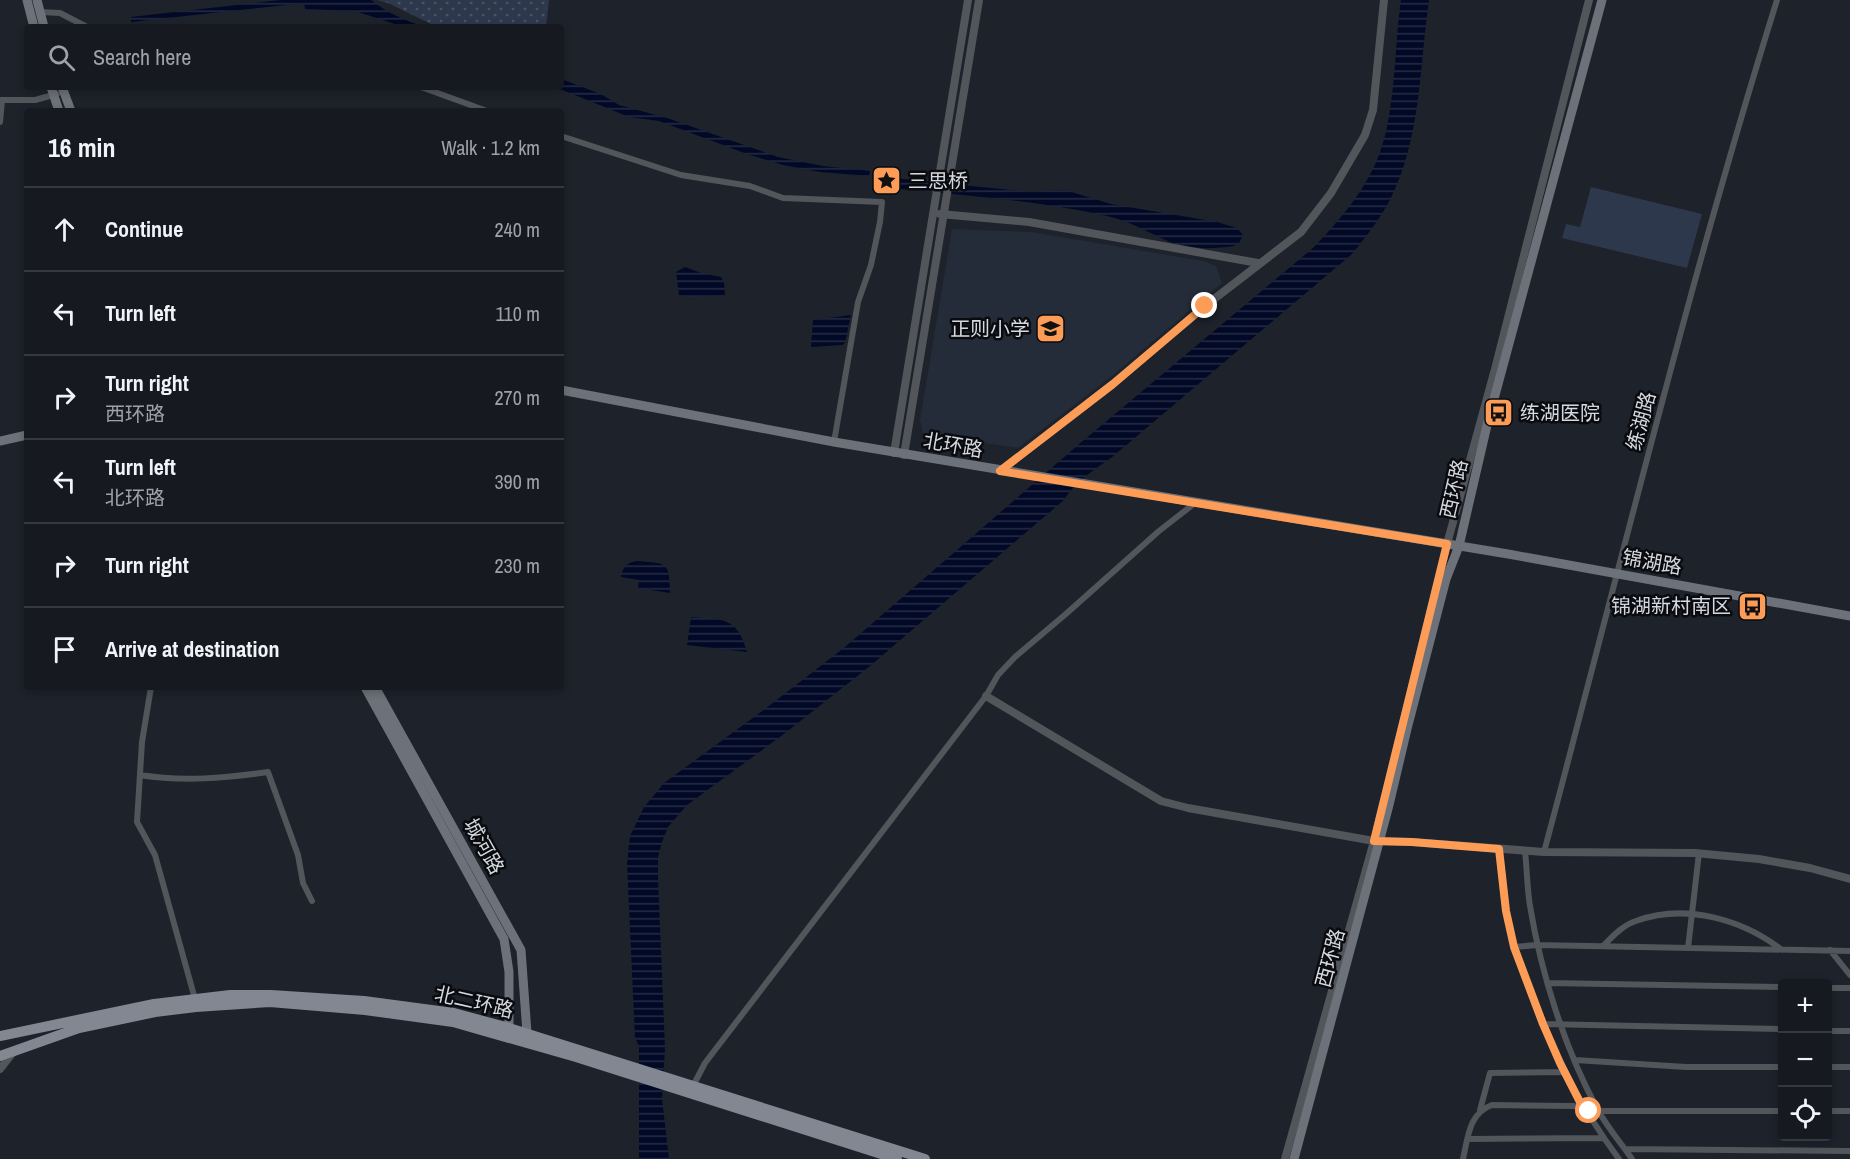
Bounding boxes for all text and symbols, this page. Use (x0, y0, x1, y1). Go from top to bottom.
search box (24, 24, 564, 90)
icon: search (45, 41, 78, 74)
text: Search here (93, 42, 191, 72)
text: 16 min (48, 130, 116, 165)
text: Walk · 1.2 km (441, 134, 540, 161)
place icon: 三思桥 (871, 165, 903, 197)
place label: 三思桥 (908, 167, 968, 194)
icon: ahead (48, 213, 81, 246)
text: Continue (105, 214, 183, 244)
text: 240 m (494, 216, 540, 243)
route end (1191, 292, 1217, 318)
icon: left (48, 297, 81, 330)
text: Turn left (105, 298, 176, 328)
text: 110 m (496, 300, 540, 327)
school or university icon: 正则小学 (1035, 313, 1067, 345)
place label: 正则小学 (950, 315, 1030, 342)
text: Turn right (105, 368, 189, 398)
icon: right (48, 381, 81, 414)
text: 270 m (494, 384, 540, 411)
street label: 练湖路 (1620, 388, 1661, 453)
bus stop icon: 练湖医院 (1483, 397, 1515, 429)
place label: 练湖医院 (1520, 399, 1600, 426)
text: 西环路 (105, 400, 165, 427)
street label: 北环路 (921, 426, 985, 463)
text: Turn left (105, 452, 176, 482)
street label: 西环路 (1434, 457, 1473, 521)
icon: left (48, 465, 81, 498)
text: 390 m (494, 468, 540, 495)
text: 北环路 (105, 484, 165, 511)
street label: 锦湖路 (1620, 543, 1684, 580)
icon: right (48, 549, 81, 582)
text: Turn right (105, 550, 189, 580)
text: 230 m (494, 552, 540, 579)
bus stop icon: 锦湖新村南区 (1736, 590, 1768, 622)
place label: 锦湖新村南区 (1611, 592, 1731, 619)
icon: arrive (48, 633, 81, 666)
text: Arrive at destination (105, 634, 279, 664)
street label: 城河路 (458, 813, 511, 879)
street label: 西环路 (1309, 925, 1350, 990)
street label: 北二环路 (432, 979, 516, 1024)
map controls (1778, 979, 1832, 1141)
button: + (1778, 979, 1832, 1033)
button: − (1778, 1033, 1832, 1087)
button: locate (1778, 1087, 1832, 1141)
route start (1575, 1097, 1601, 1123)

